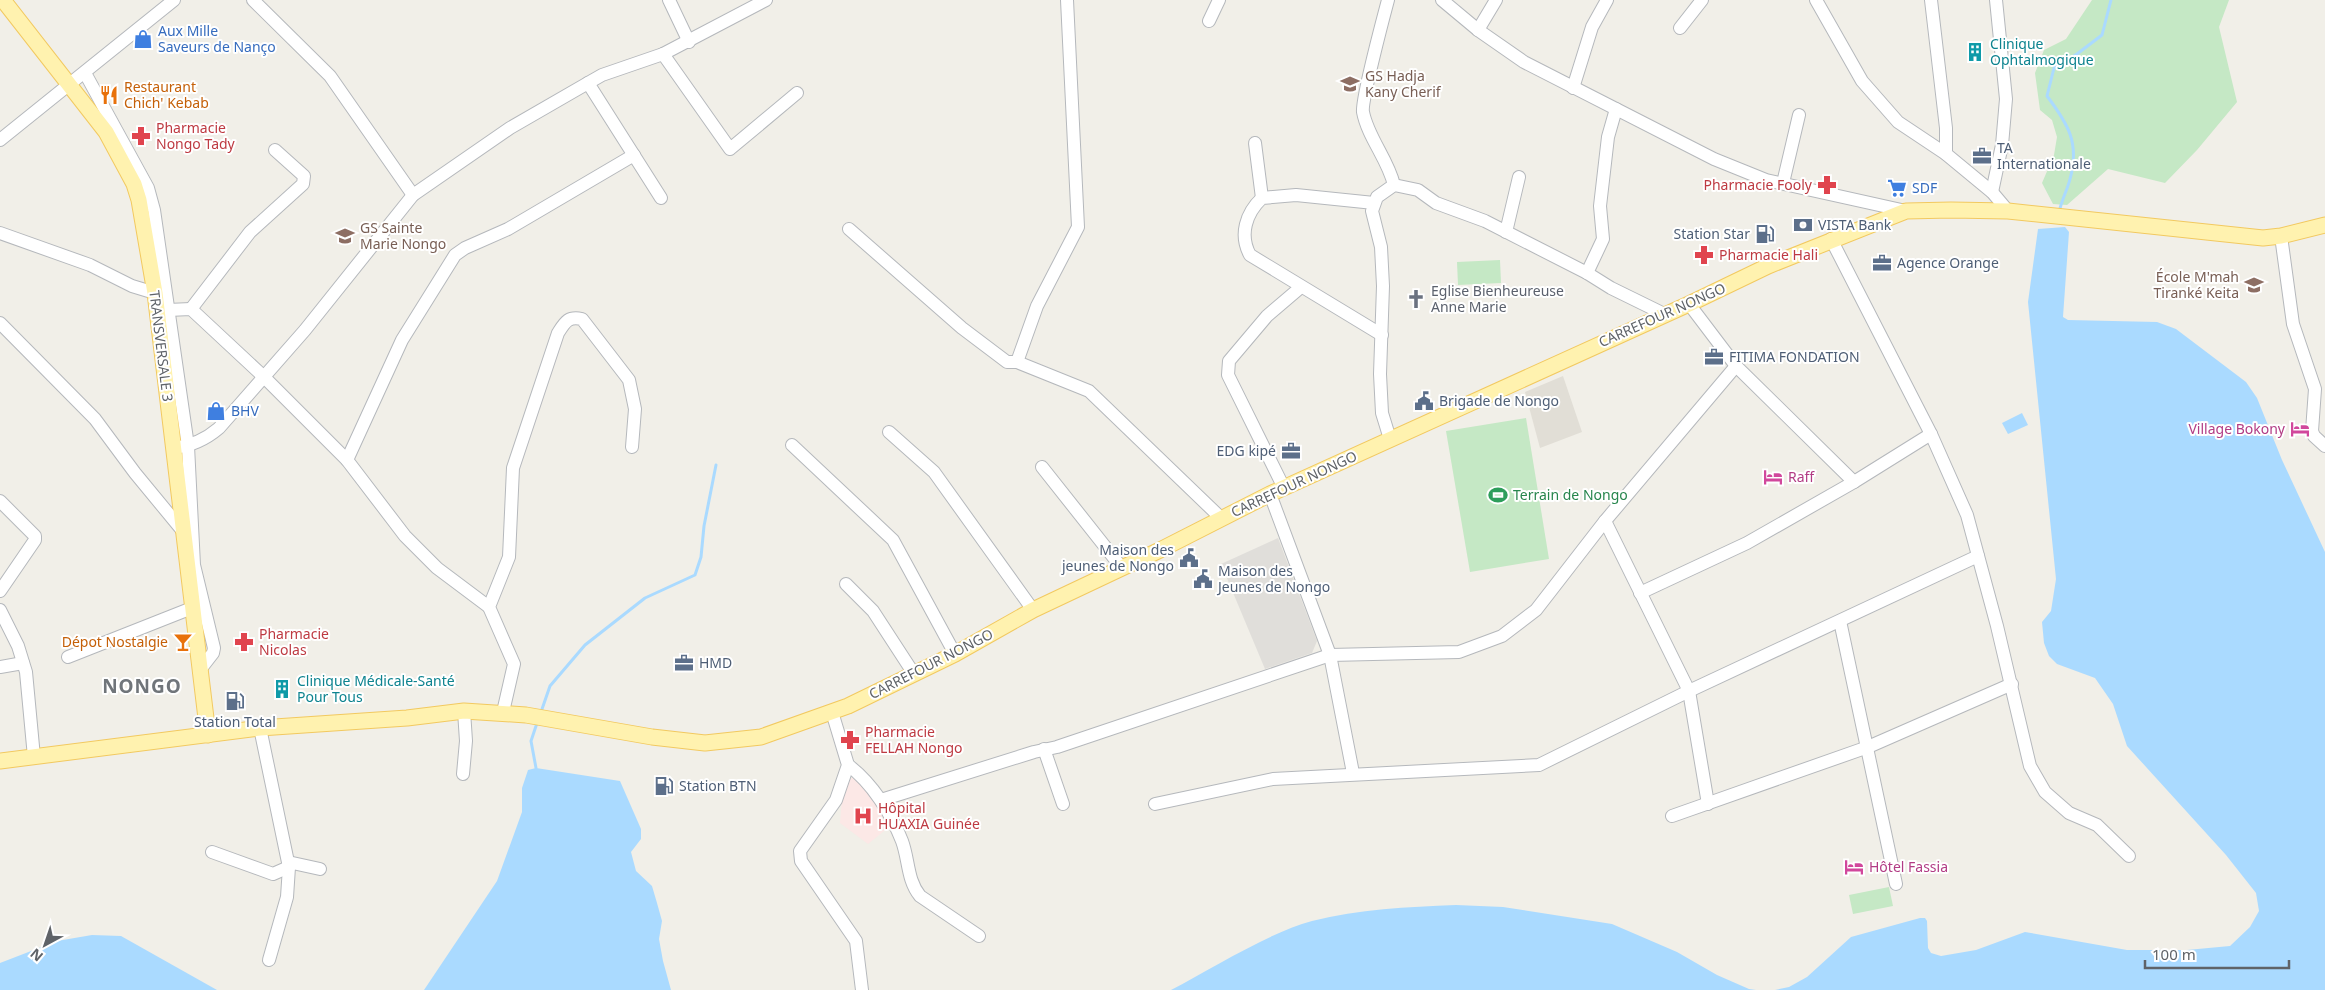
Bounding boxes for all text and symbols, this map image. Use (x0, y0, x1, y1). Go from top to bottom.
place label: Aux Mille Saveurs de Nanço (158, 21, 276, 56)
shop icon: Aux Mille Saveurs de Nanço (132, 28, 154, 50)
place label: Clinique Ophtalmogique (1990, 34, 2094, 69)
building icon: Clinique Ophtalmogique (1964, 41, 1986, 63)
place label: GS Hadja Kany Cherif (1365, 66, 1442, 101)
school or university icon: GS Hadja Kany Cherif (1339, 73, 1361, 95)
place label: Restaurant Chich' Kebab (124, 77, 209, 112)
restaurant icon: Restaurant Chich' Kebab (98, 84, 120, 106)
place label: Pharmacie Nongo Tady (156, 118, 236, 153)
pharmacy icon: Pharmacie Nongo Tady (130, 125, 152, 147)
place label: TA Internationale (1997, 138, 2091, 173)
office icon: TA Internationale (1971, 145, 1993, 167)
pharmacy icon: Pharmacie Fooly (1816, 174, 1838, 196)
place label: Pharmacie Fooly (1703, 175, 1813, 194)
supermarket icon: SDF (1886, 177, 1908, 199)
place label: SDF (1912, 178, 1937, 197)
bank icon: VISTA Bank (1792, 214, 1814, 236)
place label: VISTA Bank (1818, 215, 1892, 234)
place label: GS Sainte Marie Nongo (360, 218, 446, 253)
fuel station icon: Station Star (1754, 223, 1776, 245)
place label: Station Star (1674, 224, 1750, 243)
school or university icon: GS Sainte Marie Nongo (334, 225, 356, 247)
pharmacy icon: Pharmacie Hali (1693, 244, 1715, 266)
place label: Pharmacie Hali (1719, 245, 1818, 264)
office icon: Agence Orange (1871, 252, 1893, 274)
place label: Agence Orange (1897, 253, 1999, 272)
place label: École M'mah Tiranké Keita (2154, 267, 2239, 302)
school or university icon: École M'mah Tiranké Keita (2243, 274, 2265, 296)
street label: CARREFOUR NONGO (1595, 278, 1728, 351)
place label: Eglise Bienheureuse Anne Marie (1431, 281, 1564, 316)
church icon: Eglise Bienheureuse Anne Marie (1405, 288, 1427, 310)
street label: TRANSVERSALE 3 (145, 289, 178, 403)
office icon: FITIMA FONDATION (1703, 346, 1725, 368)
place label: FITIMA FONDATION (1729, 347, 1860, 366)
public building icon: Brigade de Nongo (1413, 390, 1435, 412)
place label: Brigade de Nongo (1439, 391, 1559, 410)
shop icon: BHV (205, 400, 227, 422)
place label: BHV (231, 401, 259, 420)
hotel icon: Village Bokony (2289, 418, 2311, 440)
place label: Village Bokony (2188, 419, 2286, 438)
office icon: EDG kipé (1280, 440, 1302, 462)
place label: EDG kipé (1217, 441, 1276, 460)
street label: CARREFOUR NONGO (1228, 446, 1360, 521)
hotel icon: Raff (1762, 466, 1784, 488)
place label: Raff (1788, 467, 1816, 486)
sports icon: Terrain de Nongo (1487, 484, 1509, 506)
place label: Terrain de Nongo (1513, 485, 1628, 504)
place label: Maison des jeunes de Nongo (1061, 540, 1174, 575)
public building icon: Maison des jeunes de Nongo (1178, 547, 1200, 569)
place label: Maison des Jeunes de Nongo (1216, 561, 1330, 596)
public building icon: Maison des Jeunes de Nongo (1192, 568, 1214, 590)
place label: Pharmacie Nicolas (259, 624, 329, 659)
street label: CARREFOUR NONGO (865, 624, 996, 703)
bar icon: Dépot Nostalgie (172, 631, 194, 653)
pharmacy icon: Pharmacie Nicolas (233, 631, 255, 653)
place label: Dépot Nostalgie (62, 632, 168, 651)
office icon: HMD (673, 652, 695, 674)
place label: HMD (699, 653, 732, 672)
place label: Clinique Médicale-Santé Pour Tous (297, 671, 455, 706)
district label: NONGO (102, 673, 182, 699)
building icon: Clinique Médicale-Santé Pour Tous (271, 678, 293, 700)
fuel station icon: Station Total (224, 690, 246, 712)
place label: Station Total (194, 712, 276, 731)
place label: Pharmacie FELLAH Nongo (865, 722, 963, 757)
pharmacy icon: Pharmacie FELLAH Nongo (839, 729, 861, 751)
fuel station icon: Station BTN (653, 775, 675, 797)
place label: Station BTN (679, 776, 757, 795)
place label: Hôpital HUAXIA Guinée (878, 798, 980, 833)
hospital icon: Hôpital HUAXIA Guinée (852, 805, 874, 827)
hotel icon: Hôtel Fassia (1843, 856, 1865, 878)
place label: Hôtel Fassia (1869, 857, 1948, 876)
north arrow (20, 920, 70, 970)
scale bar (2145, 938, 2289, 970)
text: N (26, 944, 47, 966)
text: 100 m (2152, 944, 2196, 964)

